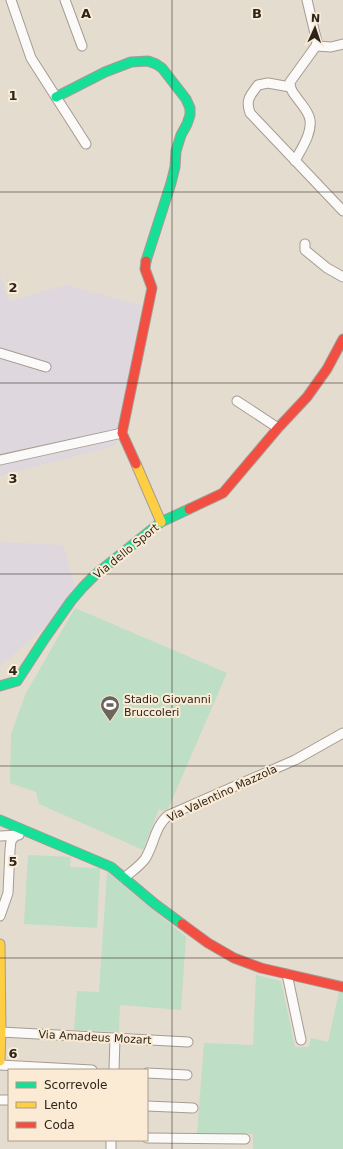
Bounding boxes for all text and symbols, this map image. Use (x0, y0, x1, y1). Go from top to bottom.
text: A (81, 6, 91, 21)
text: B (252, 6, 262, 21)
north arrow (295, 8, 335, 48)
text: N (311, 12, 320, 25)
text: 1 (8, 88, 18, 103)
text: 2 (8, 280, 18, 295)
text: 3 (8, 471, 18, 486)
street label: Via dello Sport (91, 521, 162, 582)
text: 4 (8, 663, 18, 678)
place label: Stadio Giovanni Bruccoleri (124, 693, 211, 719)
sports icon: Stadio Giovanni Bruccoleri (99, 694, 121, 722)
street label: Via Valentino Mazzola (165, 762, 279, 825)
text: 5 (8, 854, 18, 869)
street label: Via Amadeus Mozart (38, 1028, 152, 1047)
text: 6 (8, 1046, 18, 1061)
legend (8, 1069, 148, 1141)
text: Scorrevole (44, 1078, 108, 1092)
text: Lento (44, 1098, 78, 1112)
text: Coda (44, 1118, 75, 1132)

